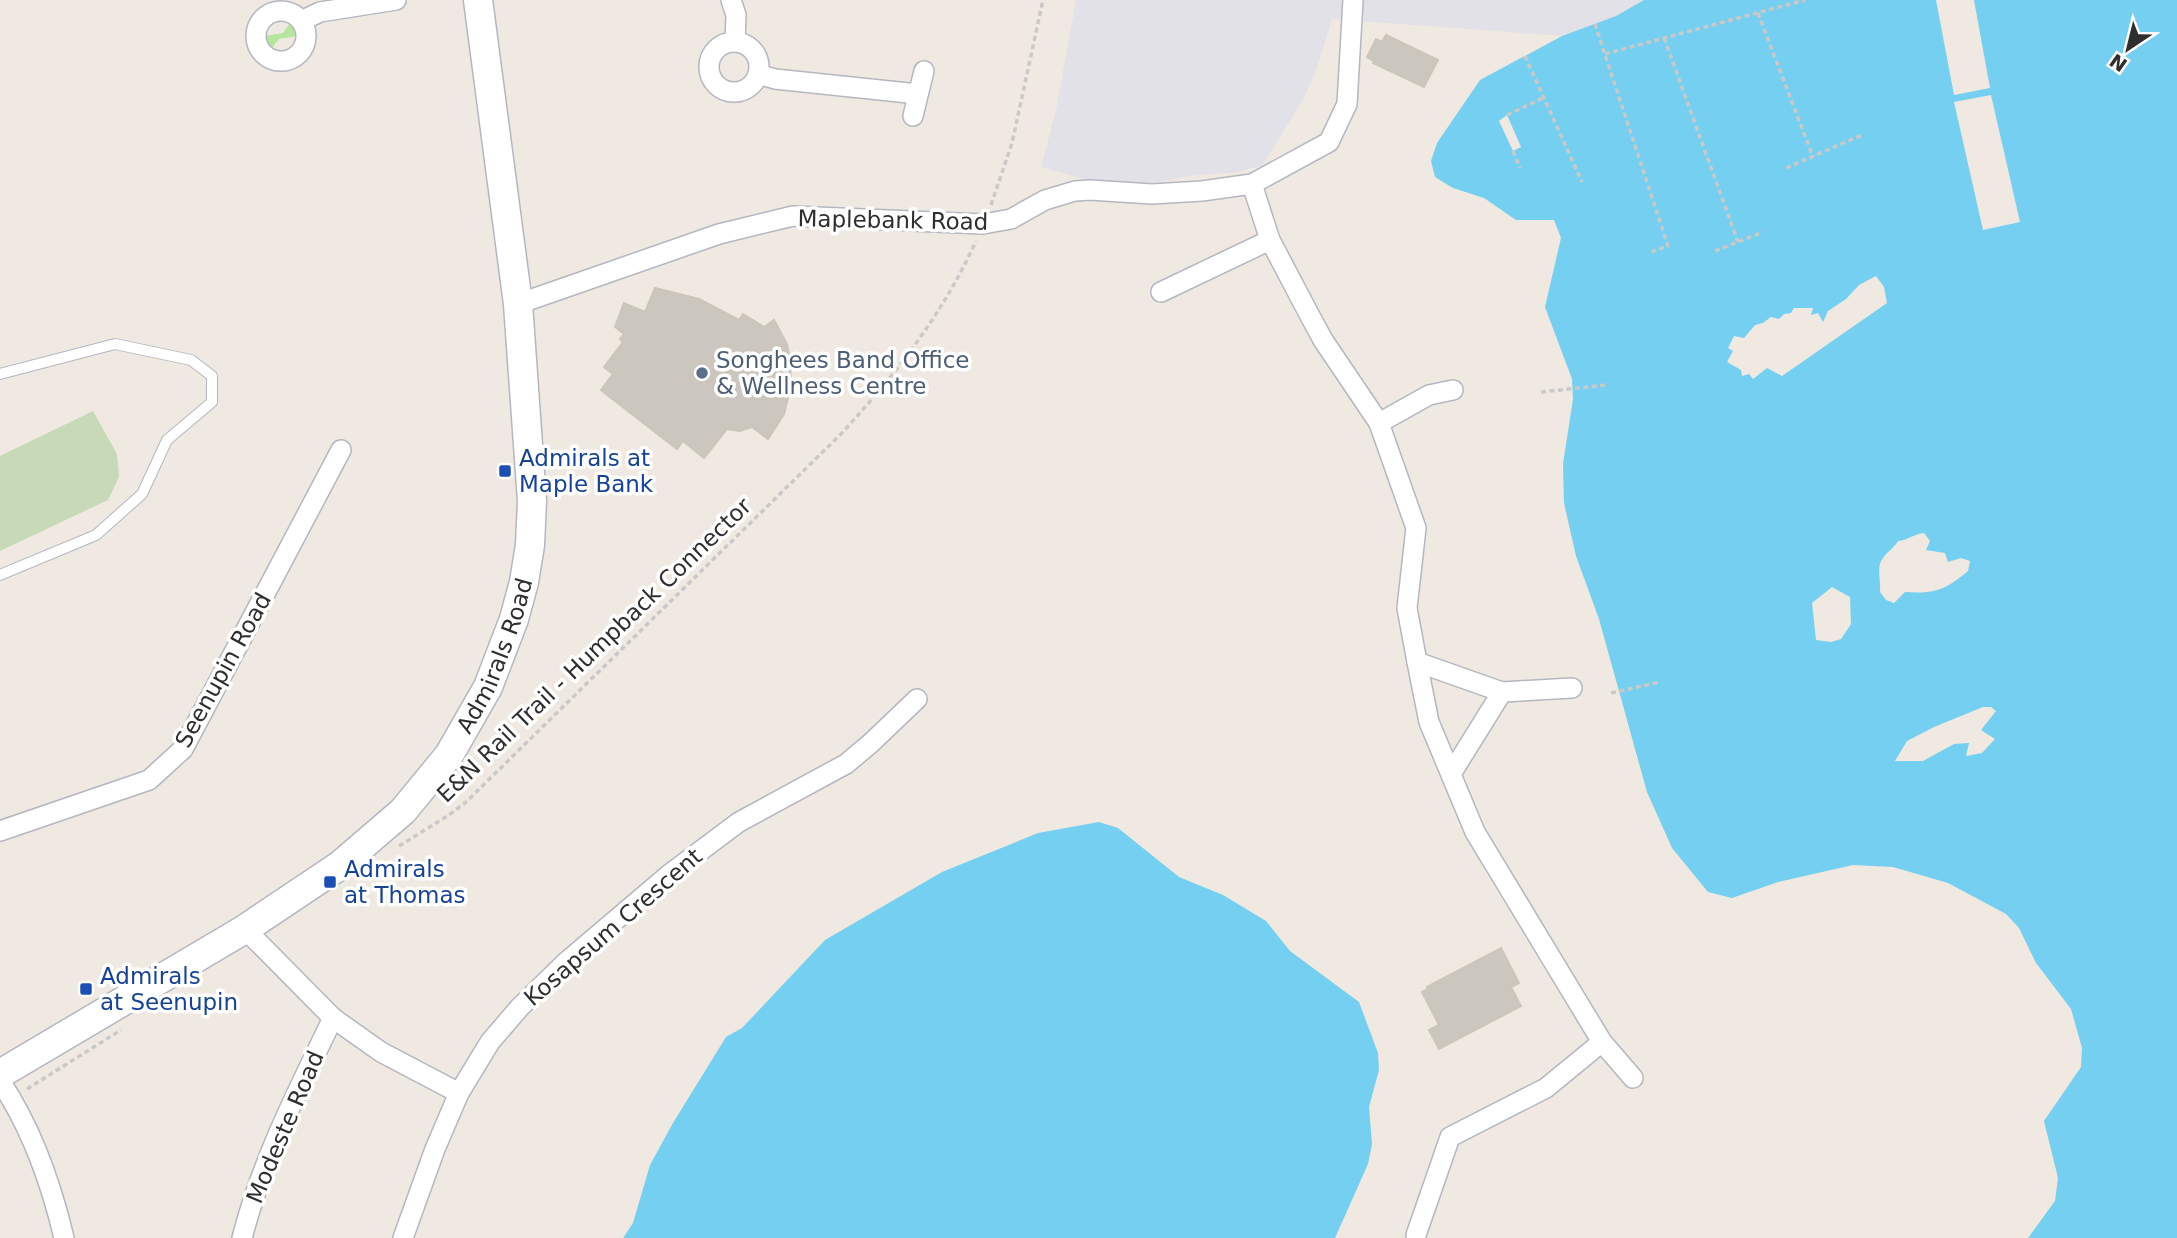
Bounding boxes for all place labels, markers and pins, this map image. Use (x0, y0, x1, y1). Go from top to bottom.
place label: Songhees Band Office & Wellness Centre (716, 347, 970, 399)
marker: Songhees Band Office & Wellness Centre (694, 365, 710, 381)
place label: Admirals at Maple Bank (519, 445, 654, 497)
marker: Admirals at Maple Bank (497, 463, 513, 479)
place label: Admirals at Thomas (344, 856, 466, 908)
marker: Admirals at Thomas (322, 874, 338, 890)
place label: Admirals at Seenupin (100, 963, 238, 1015)
marker: Admirals at Seenupin (78, 981, 94, 997)

